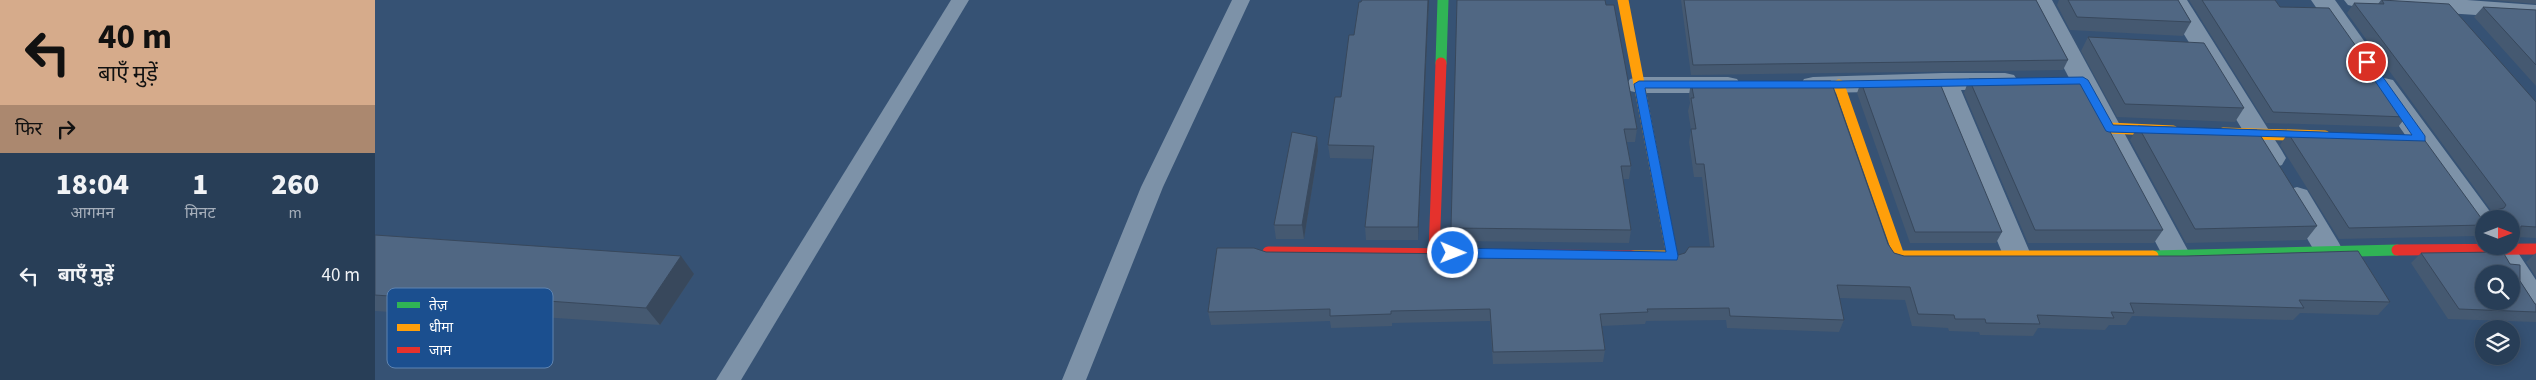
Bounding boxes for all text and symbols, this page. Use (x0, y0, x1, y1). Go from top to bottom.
text: 40 m (98, 12, 172, 62)
icon: left (15, 20, 80, 85)
pin (2346, 41, 2388, 83)
icon: arrive (2353, 48, 2381, 76)
text: बाएँ मुड़ें (98, 58, 158, 90)
icon: right (52, 115, 80, 143)
text: फिर (15, 116, 42, 143)
text: 18:04 (56, 163, 129, 206)
text: 1 (192, 163, 208, 206)
text: 260 (271, 163, 319, 206)
text: आगमन (71, 202, 114, 224)
text: मिनट (185, 202, 215, 224)
text: m (289, 202, 302, 224)
north arrow (2475, 210, 2520, 255)
map controls (2475, 210, 2520, 365)
position arrow (1426, 226, 1478, 278)
icon: left (15, 262, 43, 290)
text: बाएँ मुड़ें (58, 262, 114, 289)
text: 40 m (322, 262, 360, 289)
button: search (2475, 265, 2520, 310)
legend (387, 288, 553, 368)
text: तेज़ (429, 296, 448, 316)
text: धीमा (429, 318, 454, 338)
button: layers (2475, 320, 2520, 365)
text: जाम (429, 341, 452, 361)

